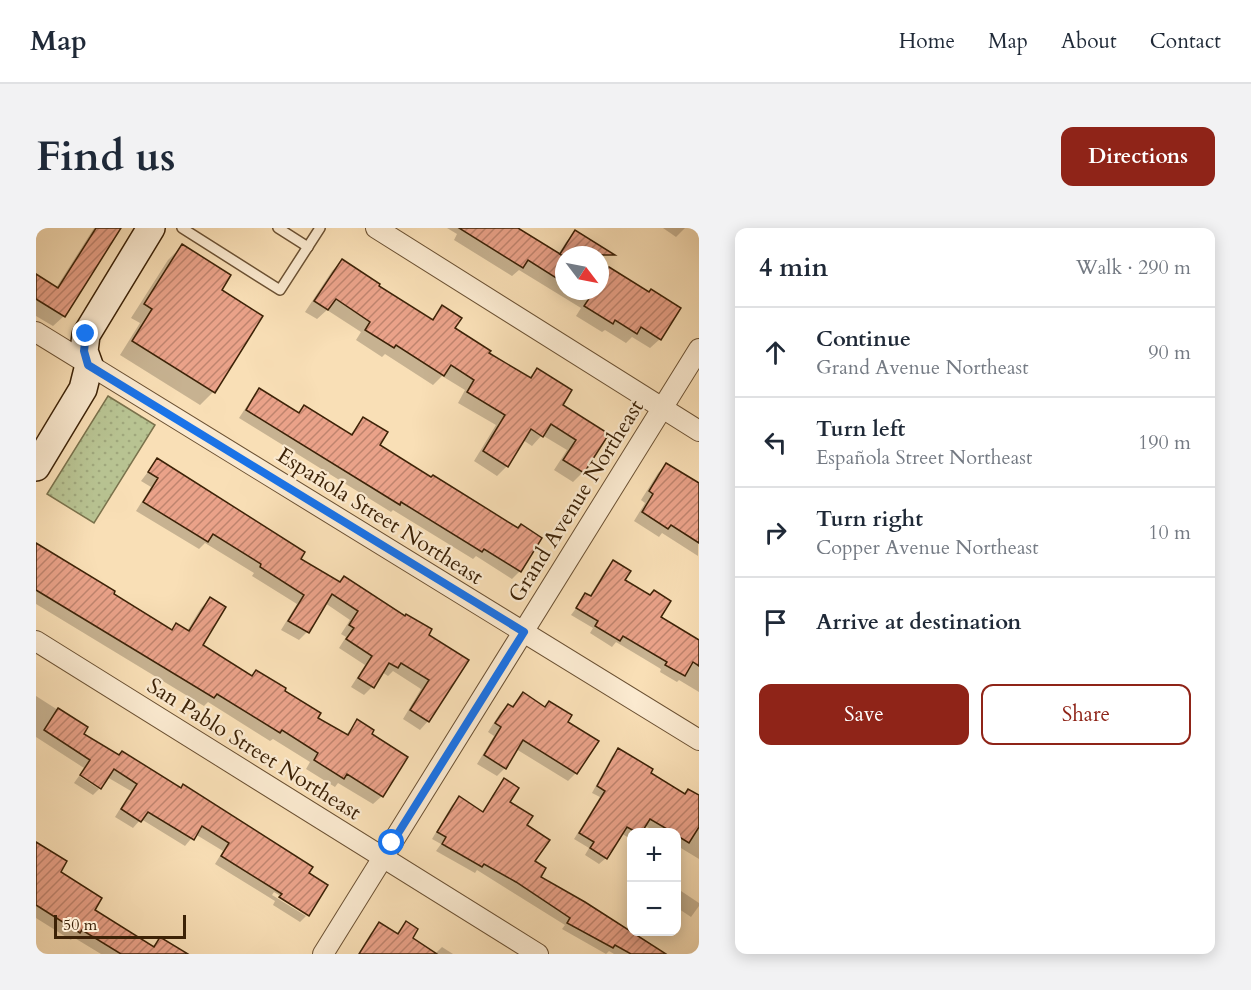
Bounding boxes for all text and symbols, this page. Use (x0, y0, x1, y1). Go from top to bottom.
text: Map (30, 22, 87, 60)
text: Home (899, 27, 955, 56)
text: Map (988, 27, 1028, 56)
text: About (1061, 27, 1117, 56)
text: Contact (1150, 27, 1221, 56)
button: Directions (1061, 127, 1215, 186)
text: Find us (36, 128, 176, 185)
north arrow (555, 246, 609, 300)
text: 4 min (759, 250, 828, 285)
text: Walk · 290 m (1076, 254, 1191, 281)
route end (72, 320, 98, 346)
text: Continue (816, 324, 911, 354)
icon: ahead (759, 336, 792, 369)
text: 90 m (1148, 339, 1191, 366)
text: Grand Avenue Northeast (816, 354, 1029, 381)
street label: Grand Avenue Northeast (501, 394, 651, 608)
text: Turn left (816, 414, 905, 444)
icon: left (759, 426, 792, 459)
text: 190 m (1138, 429, 1191, 456)
street label: Española Street Northeast (271, 440, 489, 592)
text: Española Street Northeast (816, 444, 1032, 471)
text: Turn right (816, 504, 923, 534)
icon: right (759, 516, 792, 549)
text: 10 m (1148, 519, 1191, 546)
text: Copper Avenue Northeast (816, 534, 1039, 561)
icon: arrive (759, 606, 792, 639)
text: Arrive at destination (816, 607, 1021, 637)
street label: San Pablo Street Northeast (141, 671, 367, 827)
button: Save (759, 684, 969, 745)
button: Share (981, 684, 1191, 745)
map controls (627, 828, 681, 936)
button: + (627, 828, 681, 882)
route start (378, 829, 404, 855)
button: − (627, 882, 681, 936)
scale bar (54, 912, 186, 940)
text: 50 m (63, 914, 97, 936)

